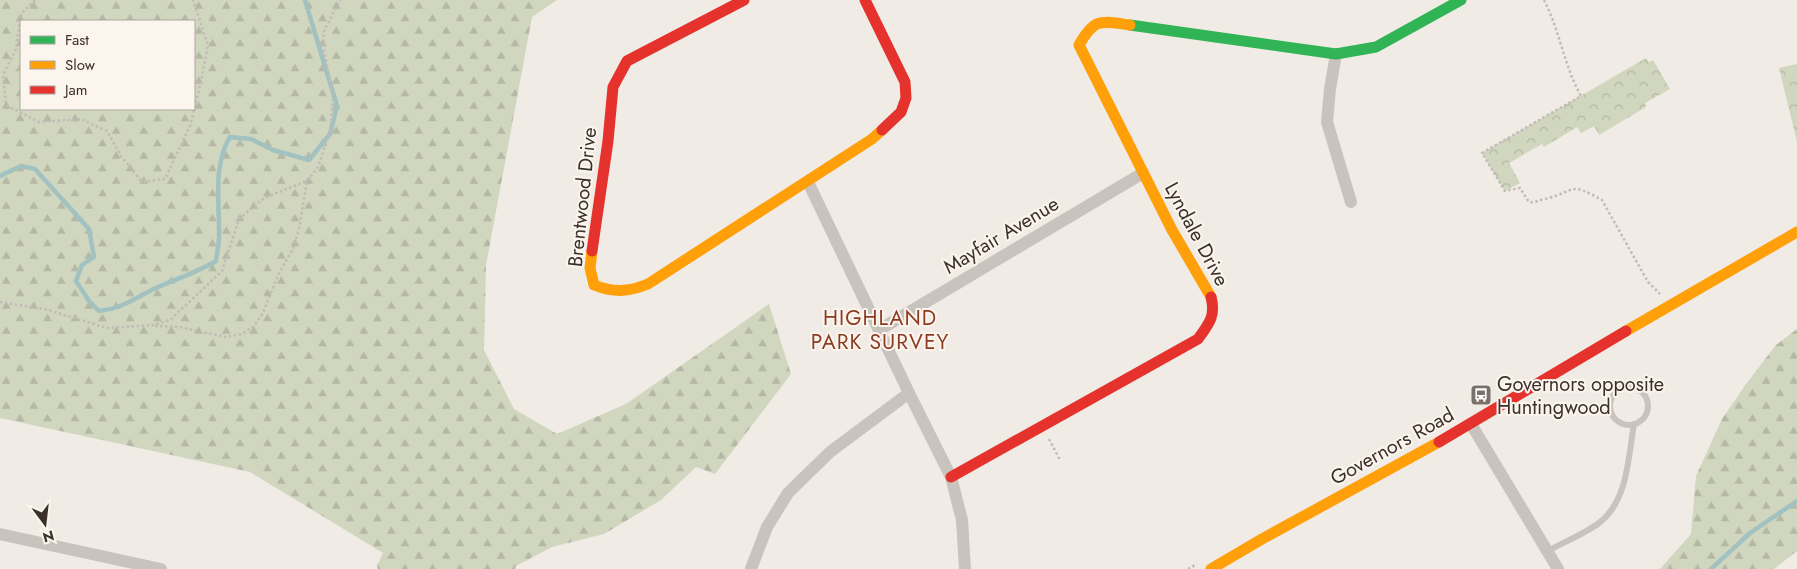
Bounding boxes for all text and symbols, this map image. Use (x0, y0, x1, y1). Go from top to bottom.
legend (20, 20, 195, 110)
text: Fast (65, 29, 89, 51)
text: Slow (65, 54, 96, 76)
text: Jam (63, 79, 88, 101)
street label: Brentwood Drive (561, 126, 604, 268)
street label: Lyndale Drive (1157, 177, 1236, 291)
street label: Mayfair Avenue (938, 189, 1065, 281)
district label: HIGHLAND PARK SURVEY (811, 303, 949, 357)
place label: Governors opposite Huntingwood (1497, 370, 1664, 422)
bus stop icon: Governors opposite Huntingwood (1469, 383, 1493, 407)
street label: Governors Road (1325, 400, 1459, 492)
north arrow (20, 499, 70, 549)
text: N (40, 525, 56, 548)

